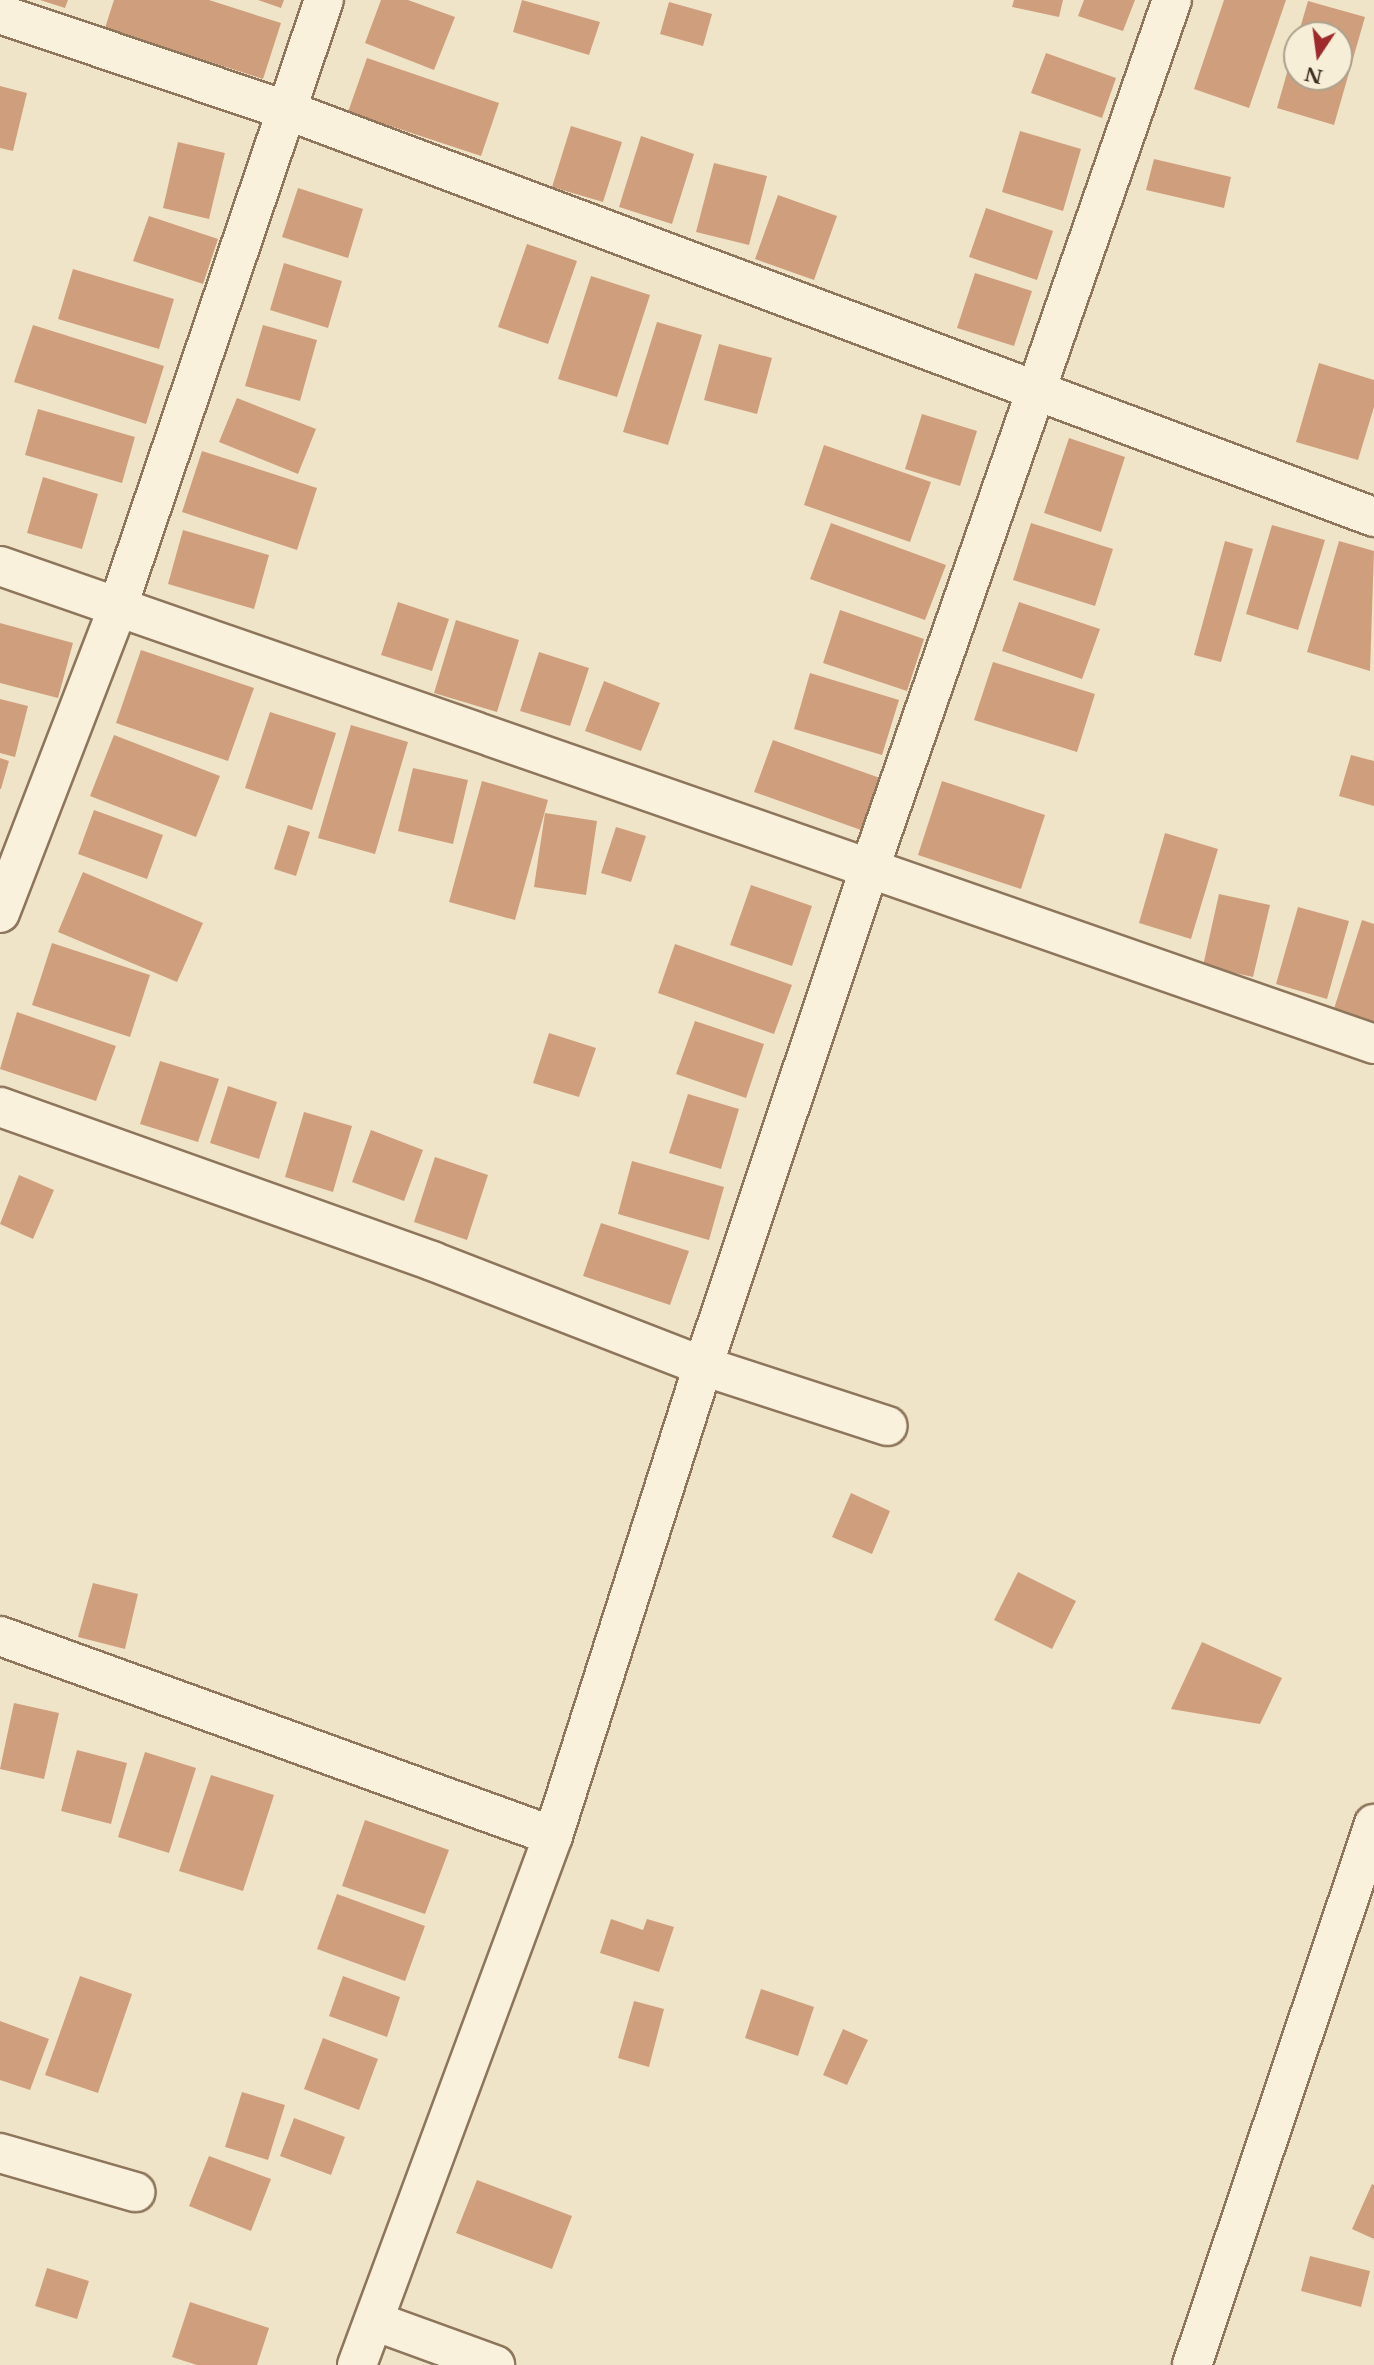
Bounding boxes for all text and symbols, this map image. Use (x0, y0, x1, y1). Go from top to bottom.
north arrow (1283, 21, 1353, 91)
text: N (1302, 62, 1325, 88)

